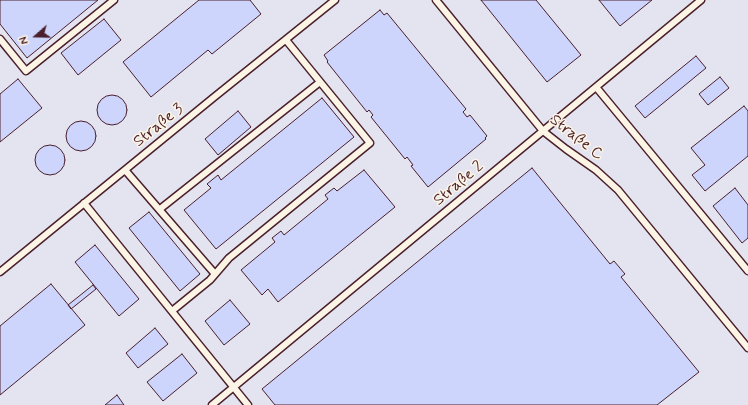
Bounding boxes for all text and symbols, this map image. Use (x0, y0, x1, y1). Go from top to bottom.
north arrow (16, 16, 56, 56)
text: N (17, 34, 33, 46)
street label: Straße 3 (130, 100, 188, 152)
street label: Straße C (545, 111, 607, 165)
street label: Straße 2 (430, 158, 488, 210)

